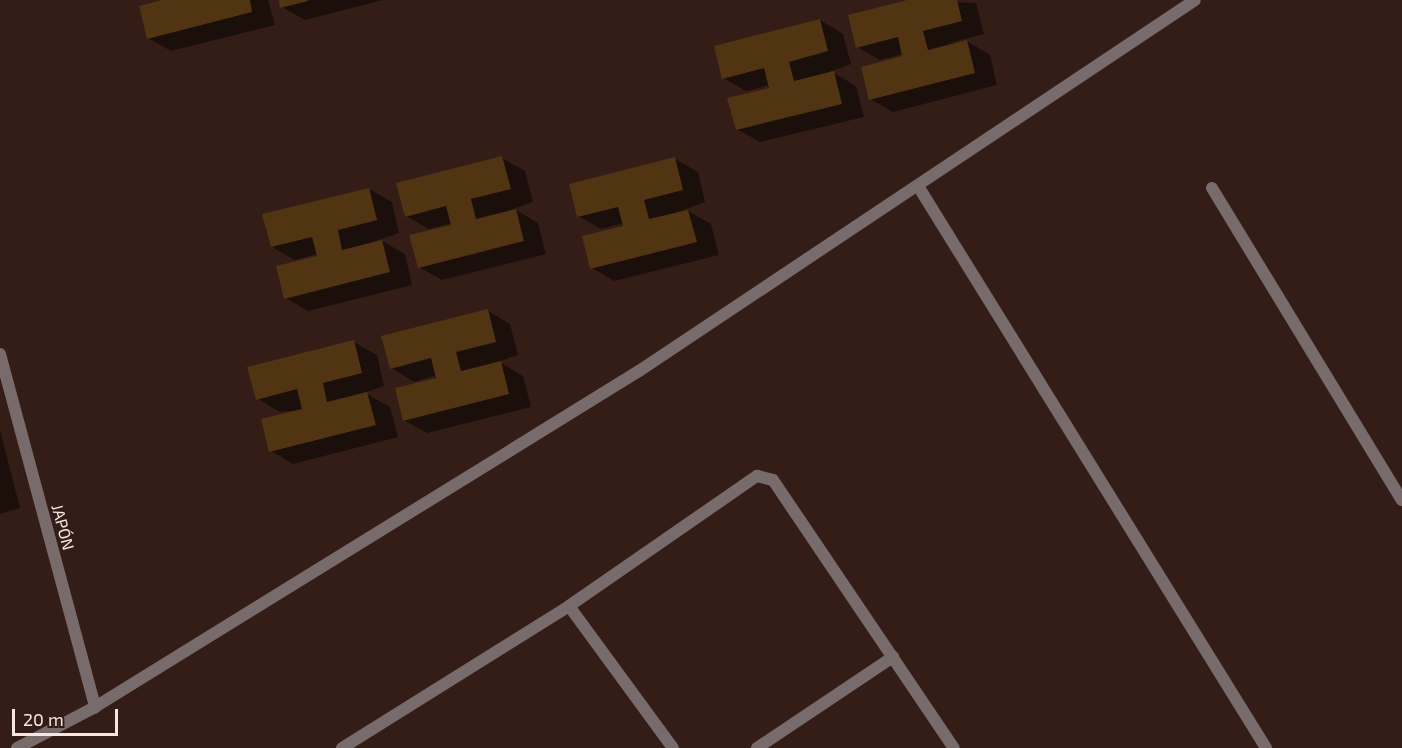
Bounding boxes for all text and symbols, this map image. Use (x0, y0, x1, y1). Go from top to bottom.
street label: JAPÓN (48, 502, 78, 552)
scale bar (15, 697, 122, 735)
text: 20 m (23, 708, 64, 730)

